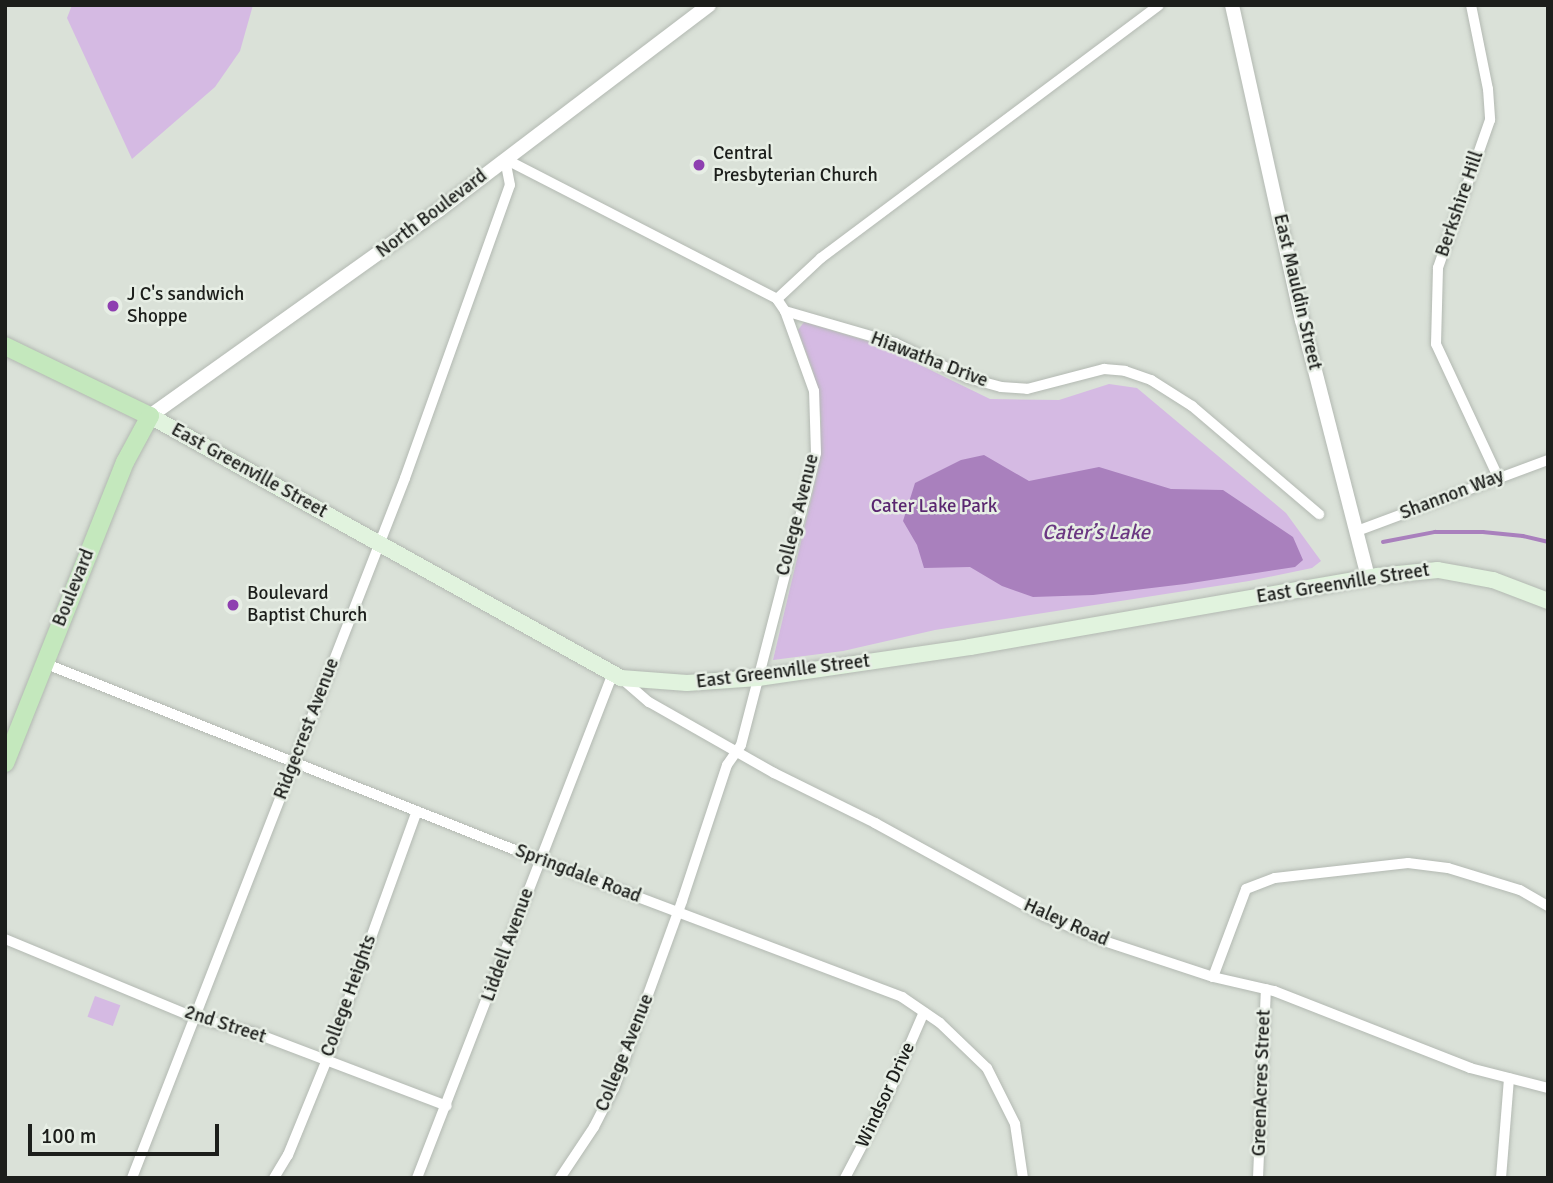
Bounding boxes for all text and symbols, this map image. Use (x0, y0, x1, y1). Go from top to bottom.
place label: Central Presbyterian Church (713, 143, 878, 187)
street label: Berkshire Hill (1431, 148, 1489, 260)
marker: Central Presbyterian Church (691, 157, 707, 173)
street label: North Boulevard (372, 165, 492, 263)
street label: East Mauldin Street (1268, 212, 1326, 372)
place label: J C's sandwich Shoppe (127, 284, 244, 328)
marker: J C's sandwich Shoppe (105, 298, 121, 314)
street label: Hiawatha Drive (867, 327, 991, 393)
street label: East Greenville Street (167, 419, 331, 523)
street label: College Avenue (772, 452, 824, 578)
street label: Shannon Way (1397, 465, 1507, 525)
park label: Cater Lake Park (871, 496, 997, 518)
water label: Cater’s Lake (1042, 519, 1150, 545)
street label: Boulevard (48, 546, 100, 630)
street label: East Greenville Street (1255, 559, 1431, 609)
place label: Boulevard Baptist Church (247, 583, 367, 627)
marker: Boulevard Baptist Church (225, 597, 241, 613)
street label: East Greenville Street (695, 650, 871, 694)
street label: Ridgecrest Avenue (270, 655, 344, 803)
street label: Springdale Road (512, 840, 644, 908)
street label: Liddell Avenue (477, 885, 539, 1005)
street label: Haley Road (1020, 894, 1112, 952)
street label: College Heights (316, 932, 382, 1060)
street label: College Avenue (591, 991, 659, 1115)
street label: 2nd Street (181, 1001, 269, 1049)
street label: GreenAcres Street (1248, 1009, 1276, 1157)
street label: Windsor Drive (852, 1039, 920, 1151)
scale bar (32, 1110, 222, 1154)
text: 100 m (41, 1123, 96, 1149)

